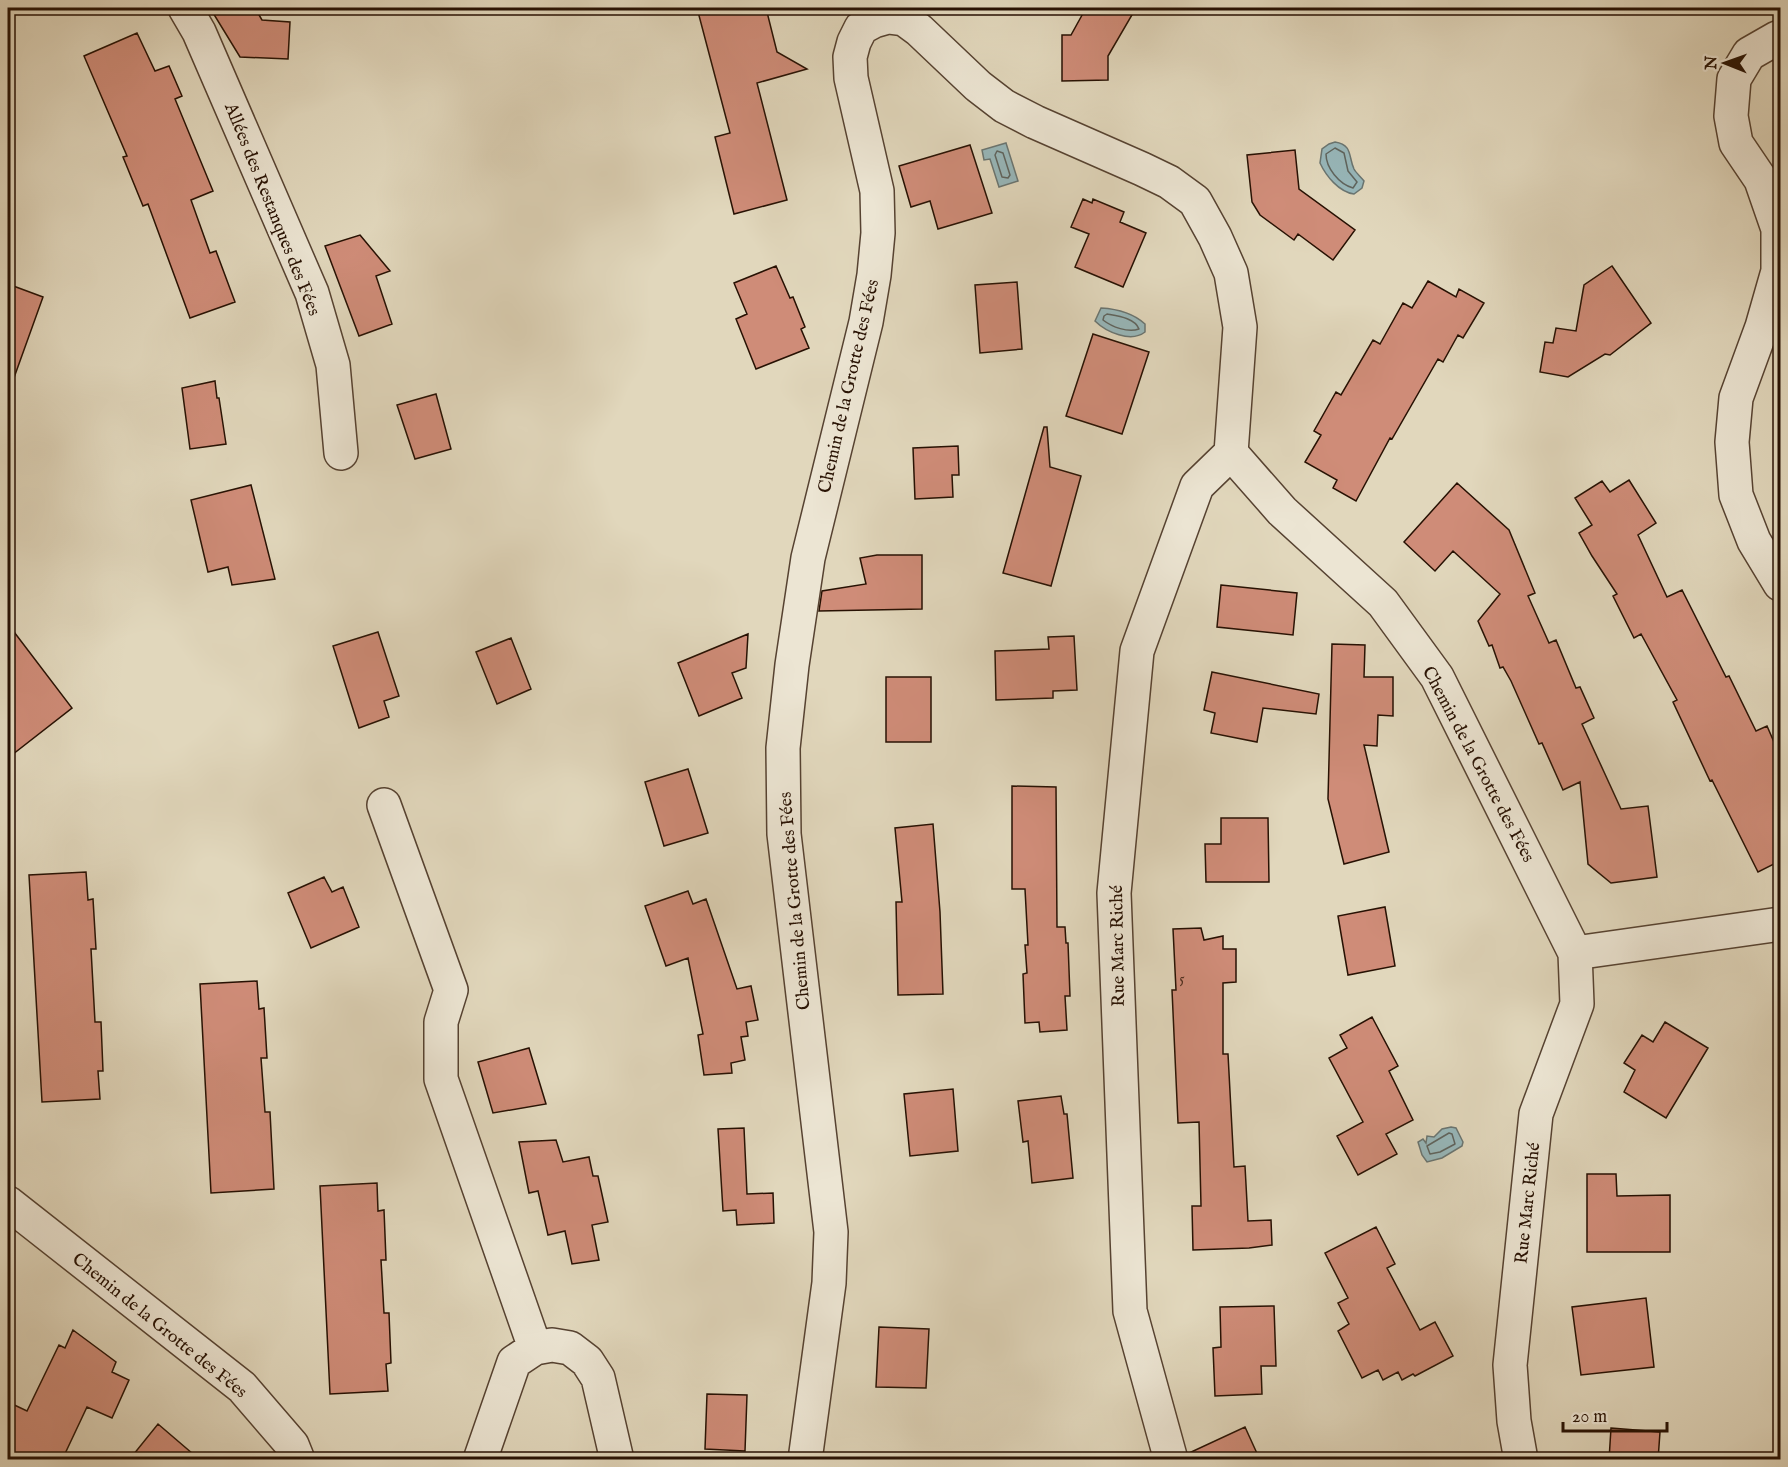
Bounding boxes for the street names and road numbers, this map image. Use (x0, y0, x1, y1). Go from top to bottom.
street label: Allées des Restanques des Fées (218, 99, 325, 319)
street label: Chemin de la Grotte des Fées (814, 277, 885, 496)
street label: Chemin de la Grotte des Fées (1416, 663, 1539, 867)
street label: Chemin de la Grotte des Fées (775, 791, 816, 1011)
street label: Rue Marc Riché (1106, 885, 1131, 1007)
street label: Rue Marc Riché (1511, 1141, 1546, 1265)
street label: Chemin de la Grotte des Fées (67, 1248, 251, 1404)

